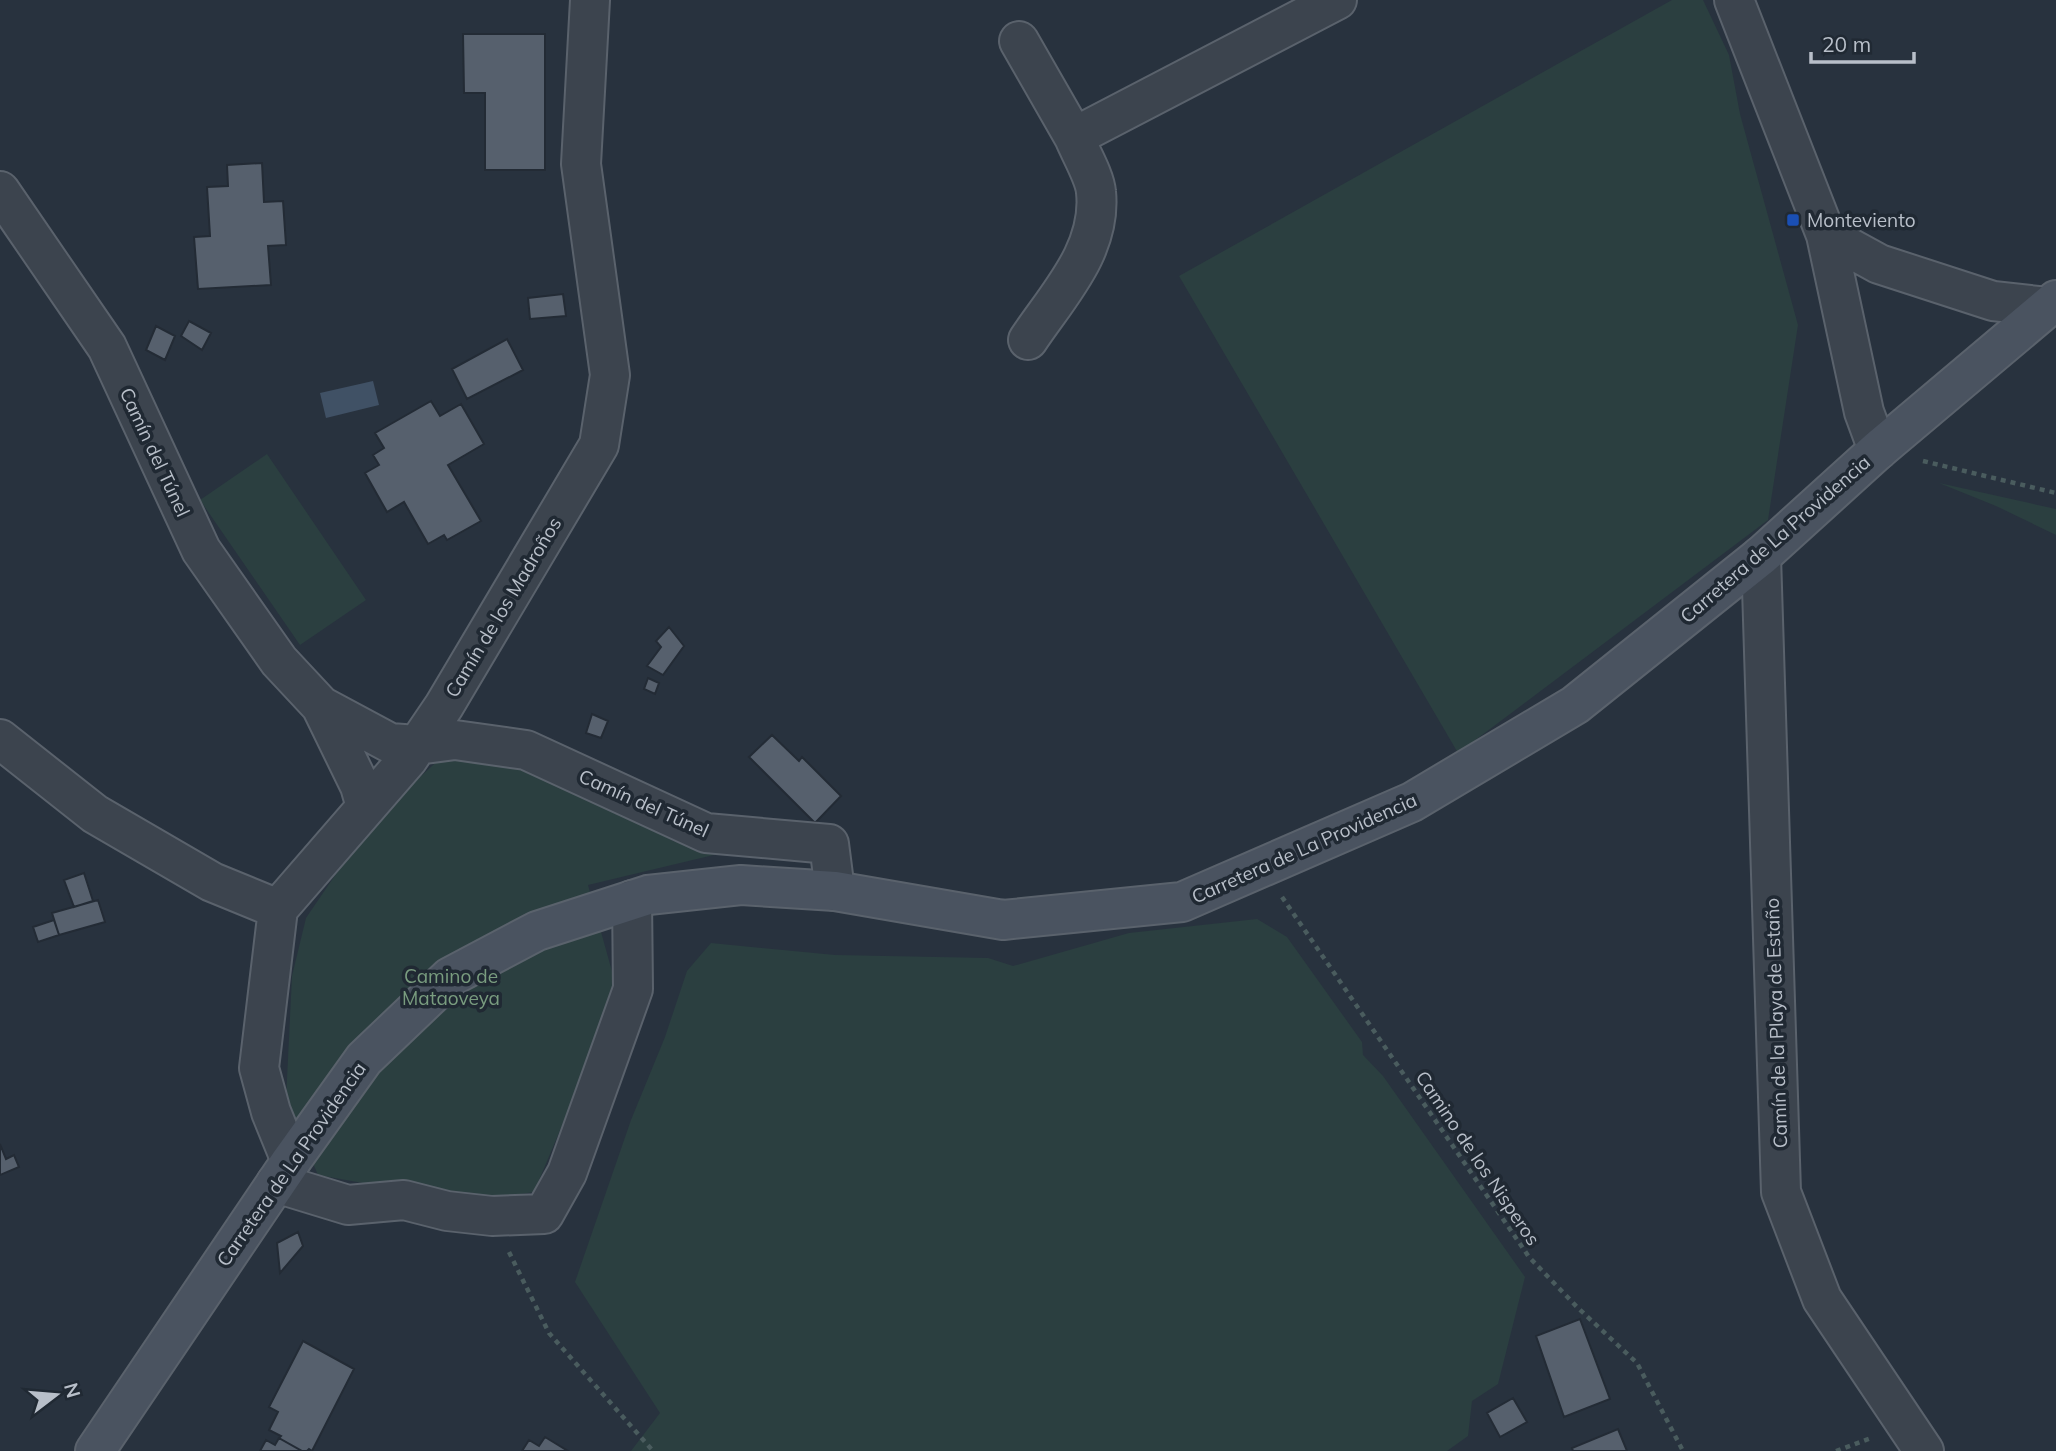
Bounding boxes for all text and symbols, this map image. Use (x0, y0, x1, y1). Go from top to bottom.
scale bar (1811, 21, 1914, 65)
text: 20 m (1822, 31, 1871, 57)
place label: Monteviento (1807, 208, 1916, 232)
marker: Monteviento (1785, 212, 1801, 228)
street label: Camín del Túnel (115, 384, 195, 520)
street label: Carretera de La Providencia (1675, 450, 1875, 628)
street label: Camín de los Madroños (440, 513, 566, 701)
street label: Camín del Túnel (575, 764, 713, 842)
street label: Carretera de La Providencia (1188, 787, 1420, 909)
street label: Camín de la Playa de Estaño (1760, 897, 1792, 1149)
park label: Camino de Mataoveya (402, 964, 500, 1010)
street label: Carretera de La Providencia (211, 1057, 371, 1271)
street label: Camino de los Nisperos (1411, 1066, 1545, 1250)
north arrow (21, 1360, 91, 1430)
text: N (59, 1380, 86, 1401)

